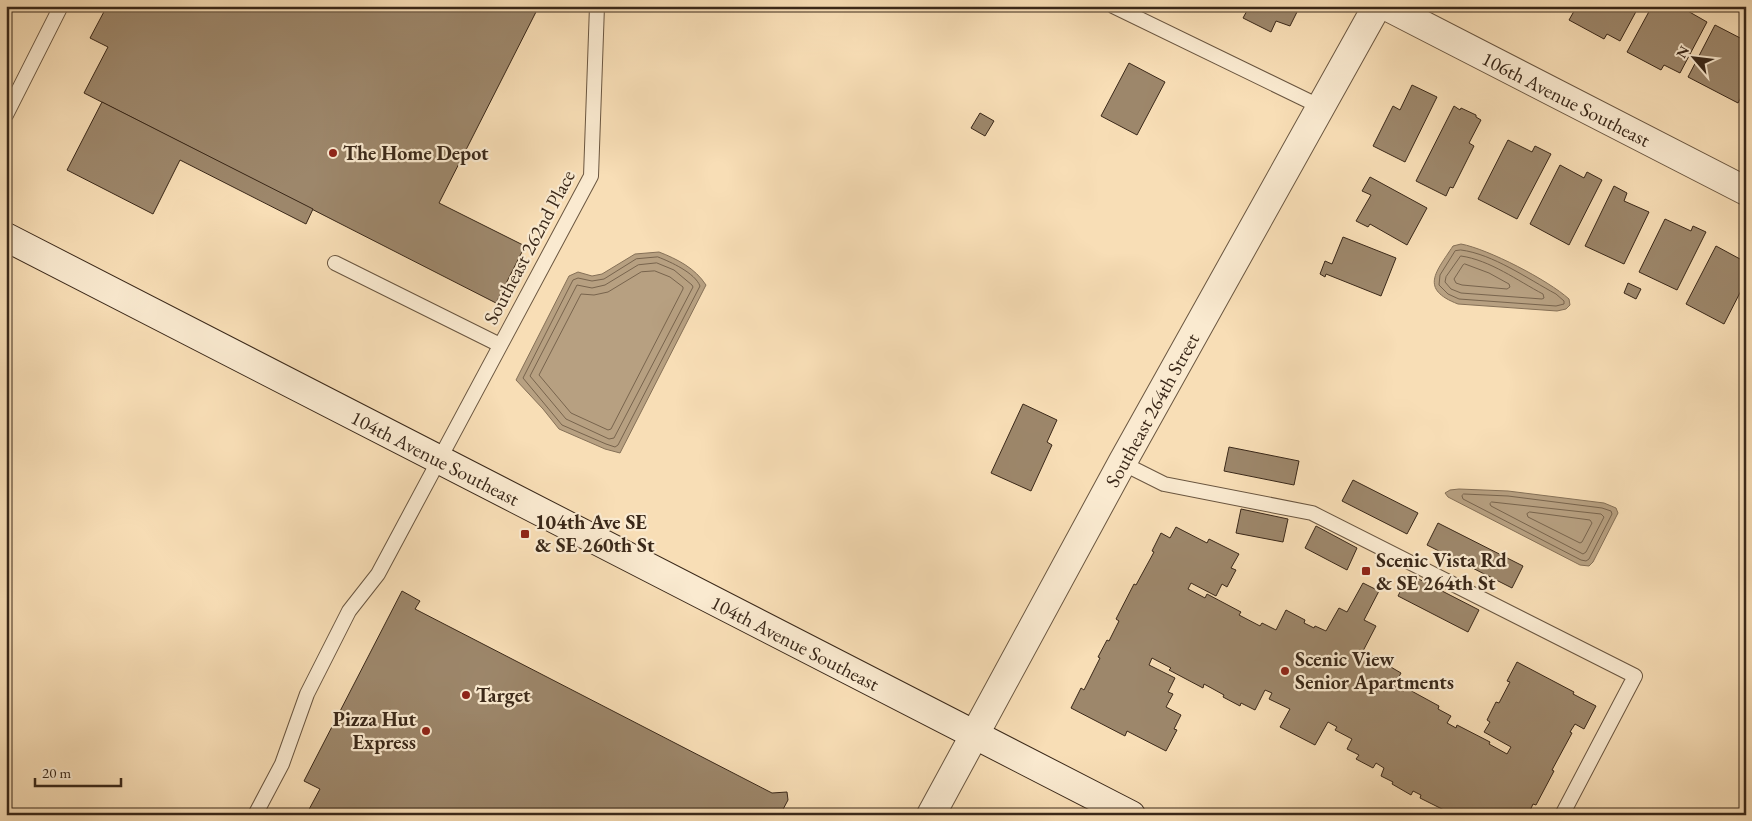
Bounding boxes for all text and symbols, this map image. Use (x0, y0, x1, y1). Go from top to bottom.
north arrow (1670, 32, 1720, 82)
text: N (1672, 42, 1693, 61)
street label: 106th Avenue Southeast (1477, 45, 1655, 153)
place label: The Home Depot (343, 140, 489, 166)
marker: The Home Depot (327, 147, 339, 159)
street label: Southeast 262nd Place (477, 165, 581, 329)
street label: Southeast 264th Street (1099, 328, 1205, 492)
street label: 104th Avenue Southeast (346, 404, 524, 512)
place label: 104th Ave SE & SE 260th St (535, 509, 655, 558)
marker: 104th Ave SE & SE 260th St (519, 528, 531, 540)
place label: Scenic Vista Rd & SE 264th St (1376, 547, 1507, 596)
marker: Scenic Vista Rd & SE 264th St (1360, 565, 1372, 577)
street label: 104th Avenue Southeast (706, 589, 884, 697)
place label: Scenic View Senior Apartments (1295, 646, 1454, 695)
marker: Scenic View Senior Apartments (1279, 665, 1291, 677)
place label: Target (476, 682, 531, 708)
marker: Target (460, 689, 472, 701)
place label: Pizza Hut Express (333, 706, 416, 755)
marker: Pizza Hut Express (420, 725, 432, 737)
scale bar (35, 756, 121, 788)
text: 20 m (42, 763, 71, 782)

